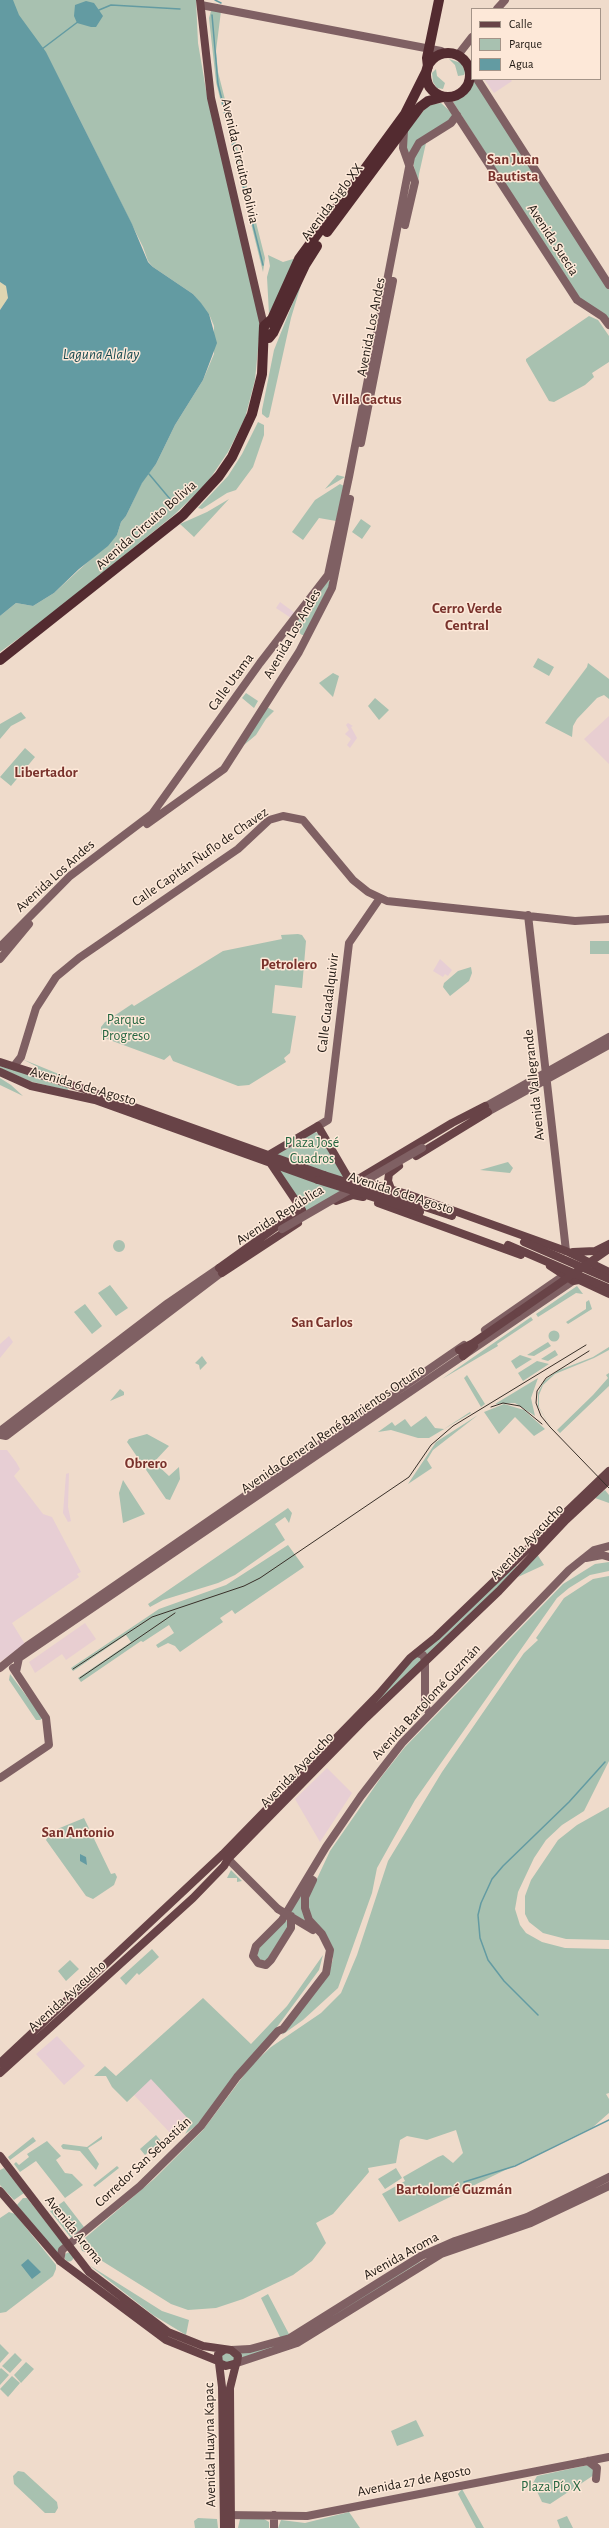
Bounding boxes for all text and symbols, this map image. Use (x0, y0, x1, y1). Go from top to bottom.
legend (471, 8, 601, 80)
text: Calle (509, 18, 532, 30)
text: Parque (509, 38, 542, 50)
text: Agua (509, 58, 533, 70)
street label: Avenida Circuito Bolivia (217, 97, 263, 225)
district label: San Juan Bautista (487, 150, 539, 185)
street label: Avenida Siglo XX (297, 160, 367, 244)
street label: Avenida Suecia (524, 201, 582, 279)
street label: Avenida Los Andes (353, 276, 389, 378)
water label: Laguna Alalay (63, 345, 139, 363)
district label: Villa Cactus (332, 390, 402, 408)
street label: Avenida Circuito Bolivia (92, 477, 200, 573)
street label: Avenida Los Andes (260, 586, 324, 682)
district label: Cerro Verde Central (432, 599, 502, 634)
street label: Calle Utama (205, 650, 257, 714)
district label: Libertador (14, 763, 78, 781)
street label: Calle Capitán Ñuflo de Chavez (129, 804, 271, 910)
street label: Avenida Los Andes (12, 836, 98, 916)
street label: Calle Guadalquivir (314, 952, 342, 1054)
district label: Petrolero (261, 955, 317, 973)
park label: Parque Progreso (102, 1012, 150, 1044)
street label: Avenida Vallegrande (520, 1028, 548, 1142)
street label: Avenida 6 de Agosto (28, 1063, 138, 1109)
park label: Plaza José Cuadros (285, 1135, 339, 1168)
street label: Avenida 6 de Agosto (346, 1168, 456, 1218)
street label: Avenida República (233, 1181, 327, 1249)
district label: San Carlos (291, 1313, 353, 1331)
street label: Avenida General René Barrientos Ortuño (238, 1361, 428, 1497)
district label: Obrero (125, 1454, 167, 1472)
street label: Avenida Ayacucho (487, 1501, 567, 1583)
street label: Avenida Bartolomé Guzmán (368, 1641, 484, 1763)
street label: Avenida Ayacucho (257, 1729, 337, 1811)
district label: San Antonio (42, 1823, 114, 1841)
street label: Avenida Ayacucho (25, 1957, 109, 2035)
street label: Corredor San Sebastián (91, 2113, 195, 2211)
district label: Bartolomé Guzmán (396, 2180, 512, 2198)
street label: Avenida Aroma (41, 2192, 107, 2268)
street label: Avenida Aroma (360, 2228, 442, 2284)
street label: Avenida Huayna Kapac (201, 2383, 219, 2507)
street label: Avenida 27 de Agosto (356, 2462, 472, 2500)
park label: Plaza Pío X (521, 2479, 581, 2495)

